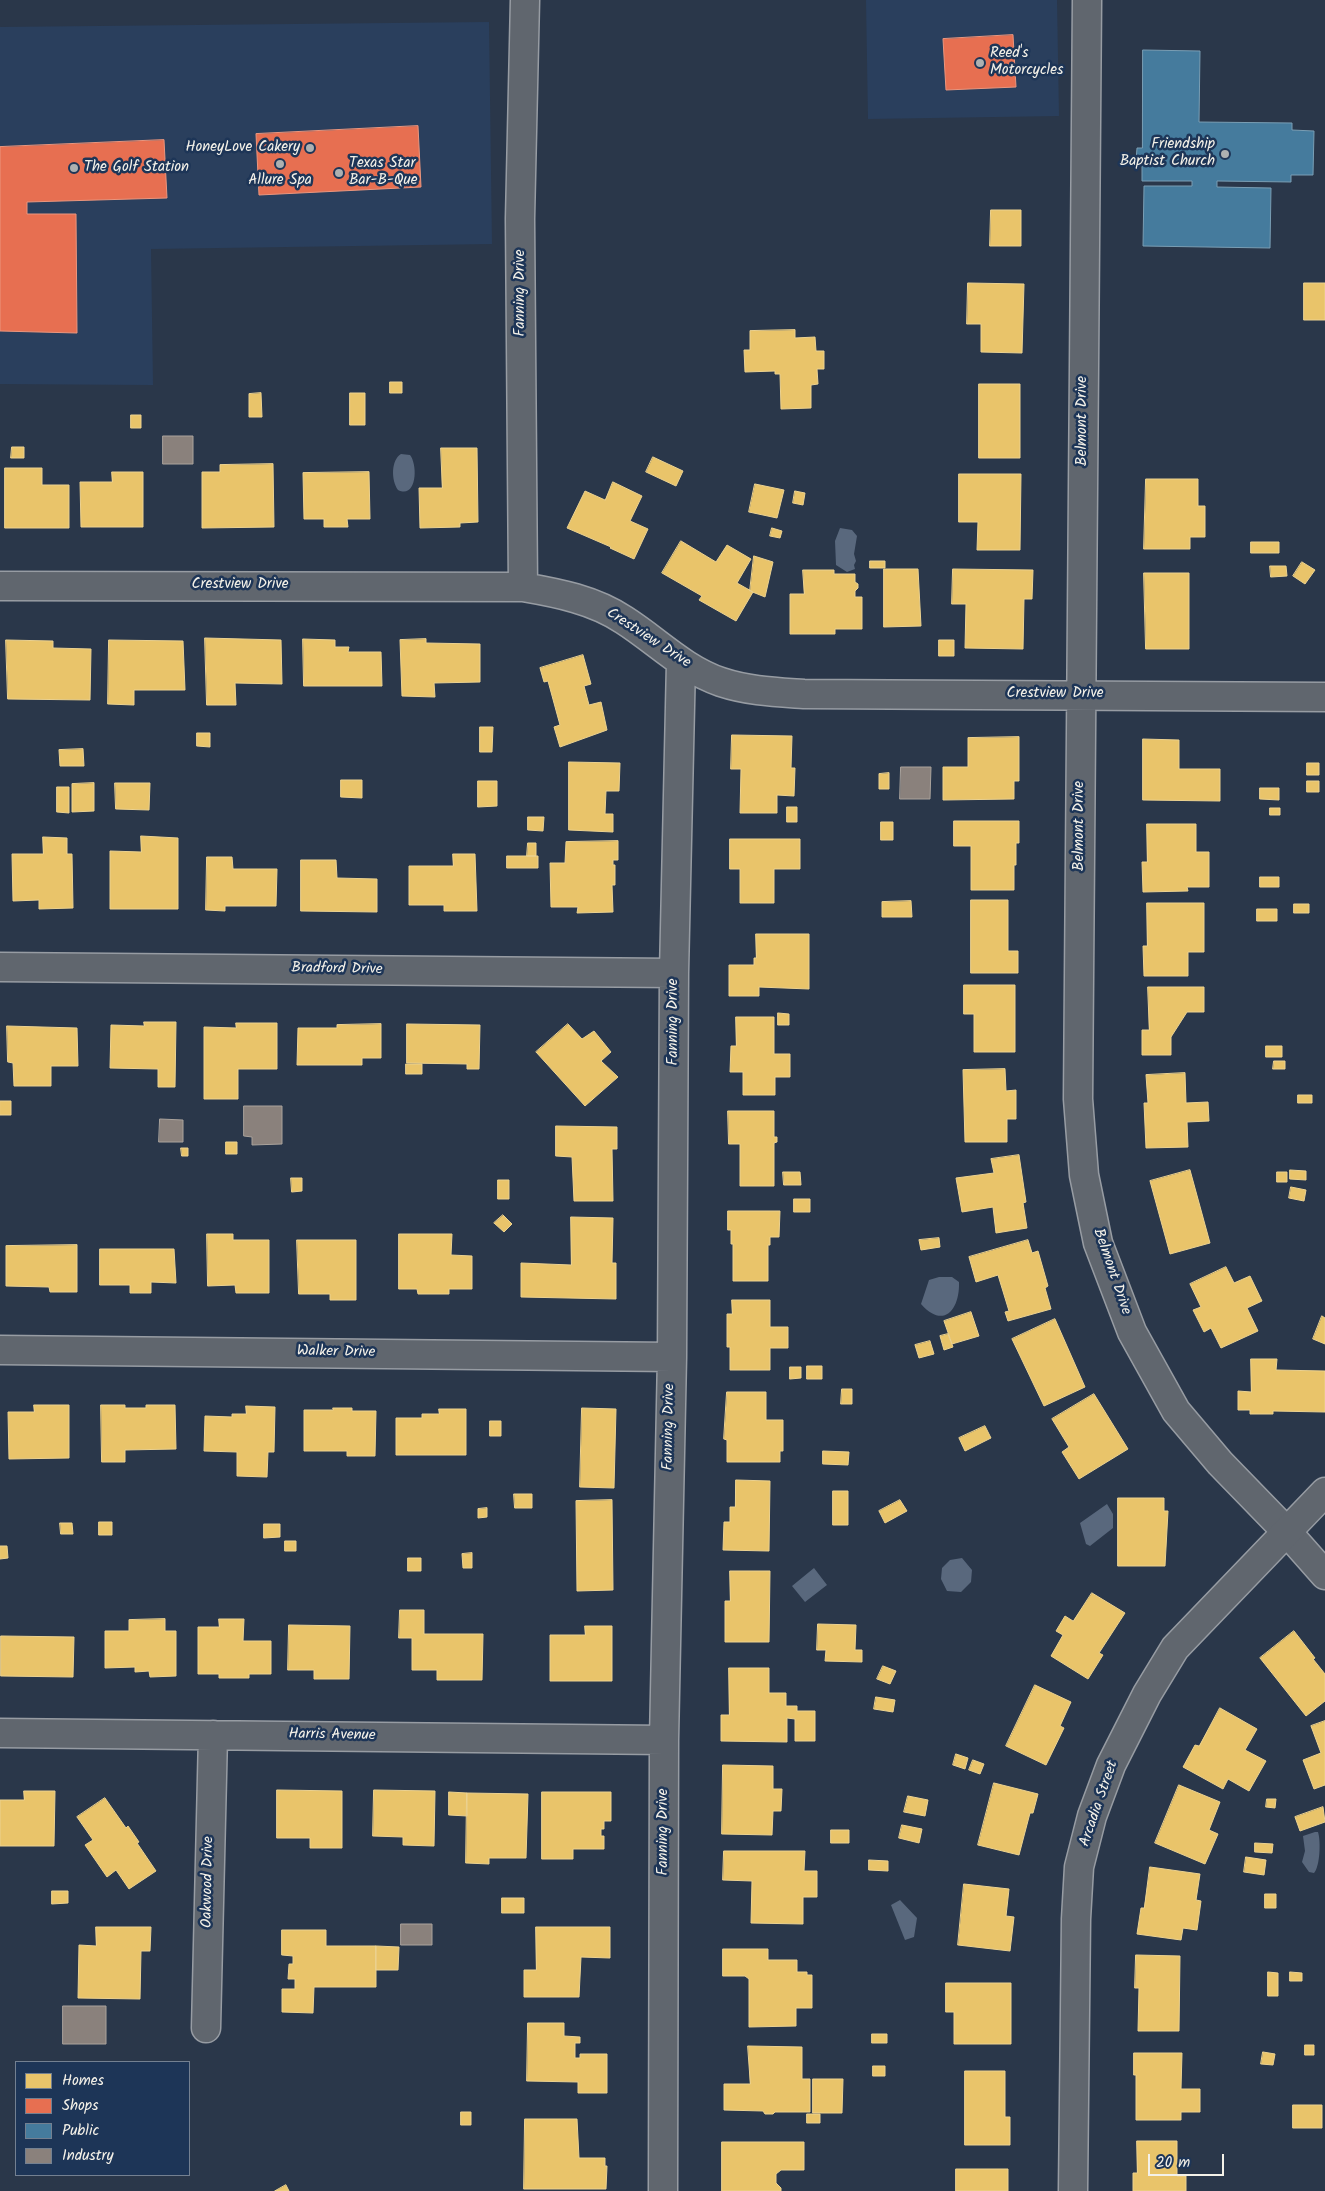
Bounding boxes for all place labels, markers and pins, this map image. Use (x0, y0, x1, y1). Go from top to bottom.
place label: Reed's Motorcycles (990, 45, 1063, 80)
marker: Reed's Motorcycles (974, 57, 986, 69)
place label: Friendship Baptist Church (1120, 136, 1215, 171)
place label: HoneyLove Cakery (185, 139, 300, 157)
marker: HoneyLove Cakery (304, 142, 316, 154)
marker: Friendship Baptist Church (1219, 148, 1231, 160)
place label: Texas Star Bar-B-Que (349, 155, 417, 190)
marker: Allure Spa (274, 158, 286, 170)
place label: The Golf Station (84, 159, 189, 177)
marker: The Golf Station (68, 162, 80, 174)
marker: Texas Star Bar-B-Que (333, 167, 345, 179)
place label: Allure Spa (248, 172, 312, 190)

